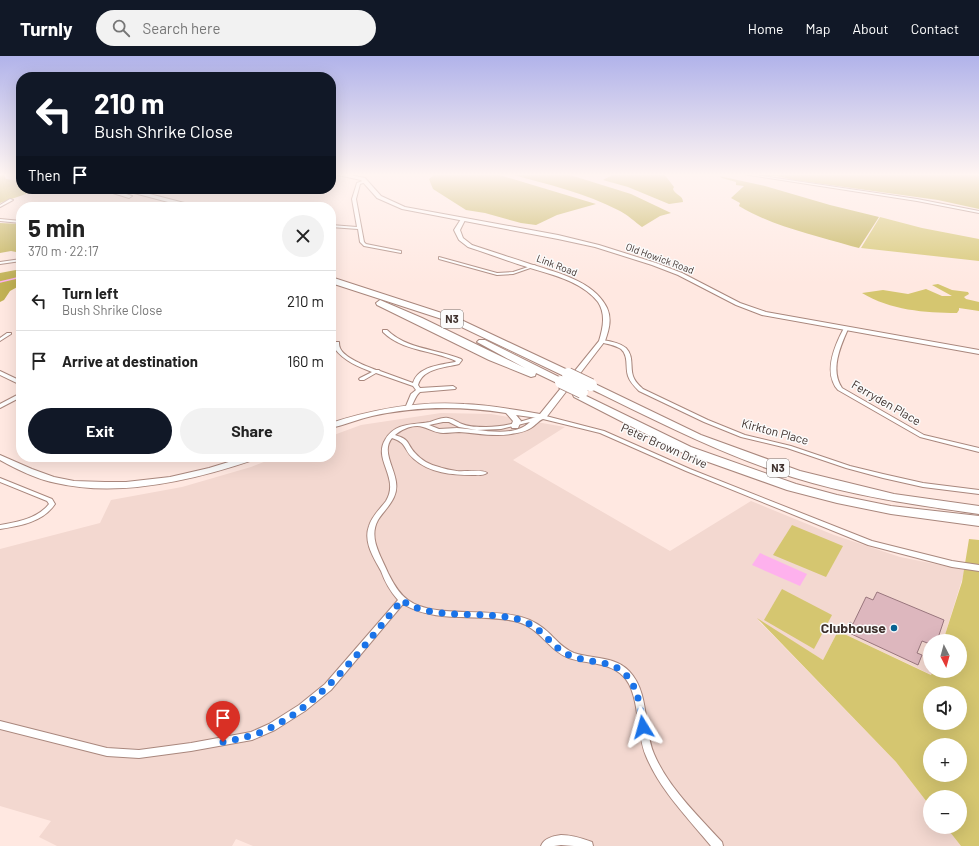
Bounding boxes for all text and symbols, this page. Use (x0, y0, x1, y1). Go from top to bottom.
search box (96, 10, 376, 46)
text: Turnly (20, 17, 72, 40)
icon: search (110, 17, 132, 39)
text: Search here (142, 19, 220, 37)
text: Home (748, 20, 784, 37)
text: Map (806, 20, 830, 37)
text: About (852, 20, 889, 37)
text: Contact (911, 20, 959, 37)
text: 210 m (94, 86, 164, 120)
icon: left (28, 88, 80, 140)
text: Bush Shrike Close (94, 120, 233, 142)
icon: arrive (69, 164, 91, 186)
text: Then (28, 166, 61, 184)
text: 5 min (28, 213, 85, 242)
button: close (282, 215, 324, 257)
street label: Old Howick Road (624, 240, 696, 276)
text: 370 m · 22:17 (28, 243, 99, 259)
street label: Link Road (535, 252, 579, 278)
text: Turn left (62, 284, 118, 302)
icon: left (28, 290, 50, 312)
text: 210 m (287, 292, 324, 310)
text: Bush Shrike Close (62, 302, 162, 318)
road number: N3 (441, 310, 463, 328)
icon: arrive (28, 350, 50, 372)
text: Arrive at destination (62, 352, 198, 370)
text: 160 m (287, 352, 324, 370)
street label: Ferryden Place (849, 377, 924, 428)
button: Exit (28, 408, 172, 454)
button: Share (180, 408, 324, 454)
street label: Kirkton Place (740, 415, 810, 447)
street label: Peter Brown Drive (619, 420, 710, 470)
road number: N3 (767, 459, 789, 477)
place label: Clubhouse (821, 619, 886, 636)
marker: Clubhouse (889, 623, 899, 633)
north arrow (923, 634, 967, 678)
map controls (923, 634, 967, 834)
button: sound (923, 686, 967, 730)
pin (206, 701, 240, 742)
position arrow (622, 706, 664, 748)
icon: arrive (212, 707, 234, 729)
button: + (923, 738, 967, 782)
button: − (923, 790, 967, 834)

